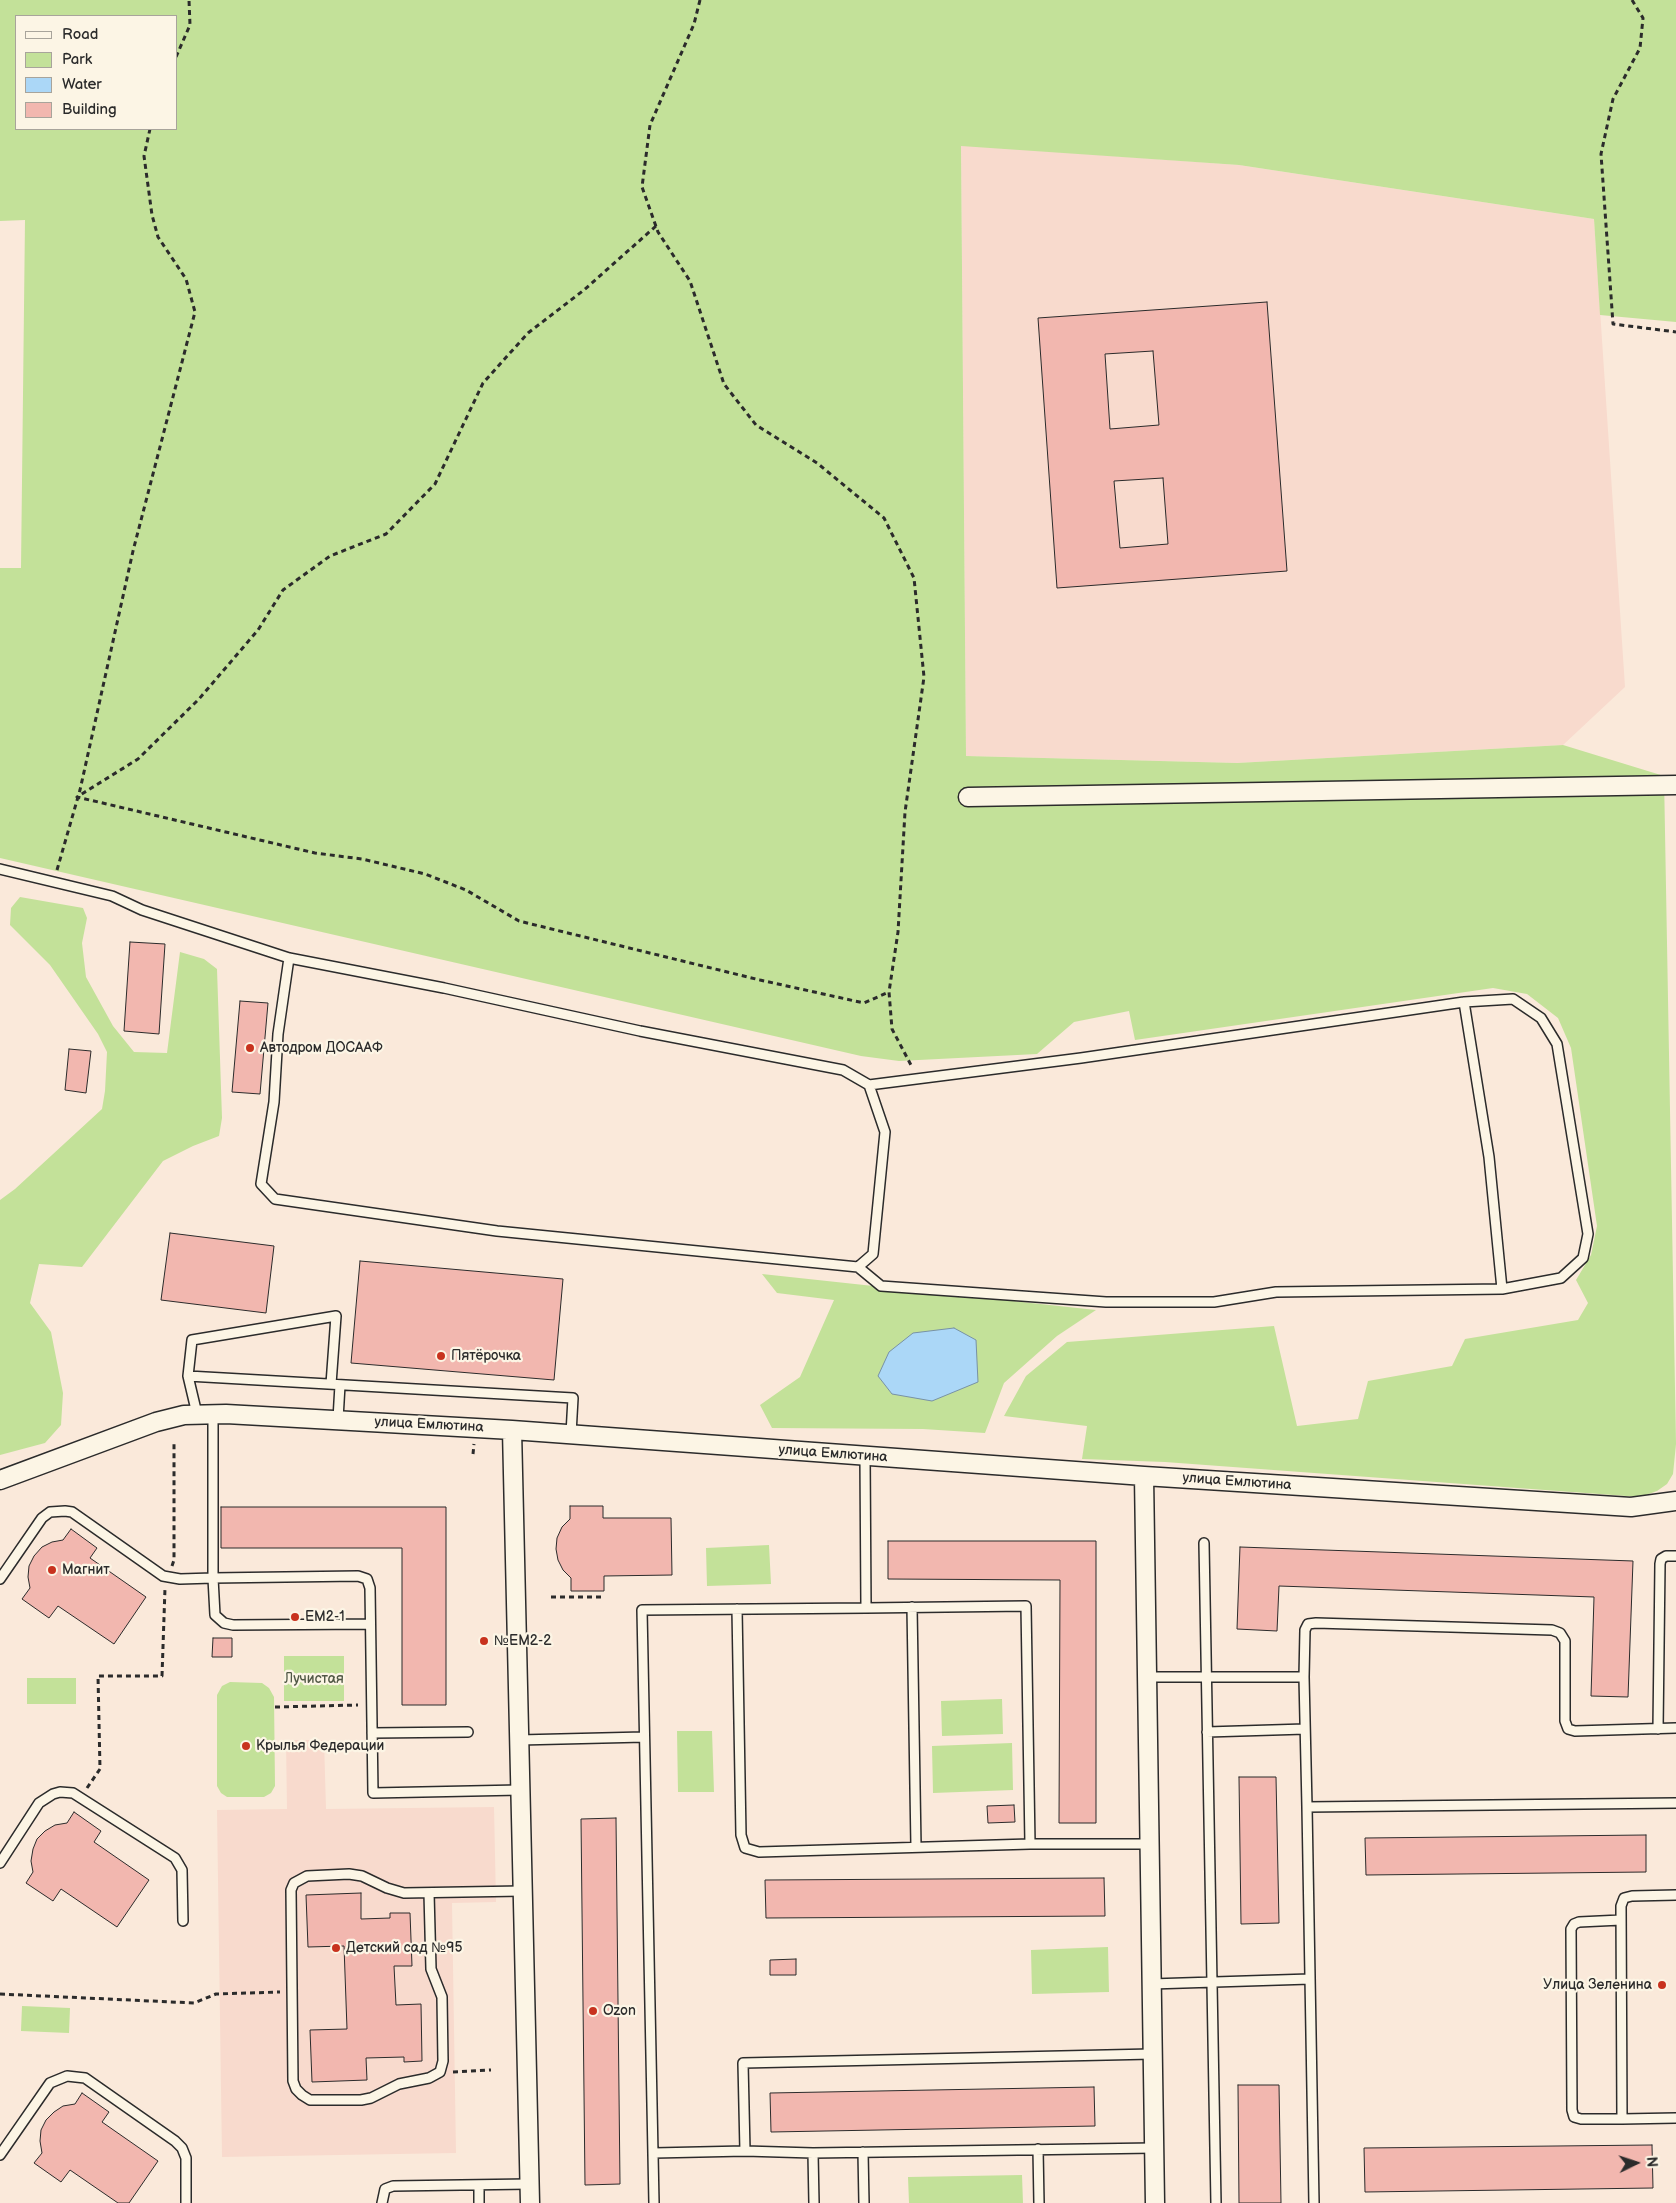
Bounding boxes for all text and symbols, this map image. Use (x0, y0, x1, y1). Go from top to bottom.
legend (15, 15, 178, 130)
text: Road (62, 25, 98, 44)
text: Park (62, 50, 92, 69)
text: Water (62, 75, 102, 94)
text: Building (62, 100, 117, 119)
place label: Автодром ДОСААФ (260, 1040, 383, 1056)
marker: Автодром ДОСААФ (244, 1042, 256, 1054)
place label: Пятёрочка (451, 1348, 521, 1364)
marker: Пятёрочка (435, 1350, 447, 1362)
street label: улица Емлютина (374, 1414, 484, 1436)
street label: улица Емлютина (778, 1442, 888, 1466)
street label: улица Емлютина (1182, 1470, 1292, 1494)
place label: Магнит (62, 1562, 110, 1578)
marker: Магнит (46, 1564, 58, 1576)
place label: ЕМ2-1 (305, 1609, 345, 1625)
marker: ЕМ2-1 (289, 1611, 301, 1623)
place label: №ЕМ2-2 (494, 1633, 551, 1649)
marker: №ЕМ2-2 (478, 1635, 490, 1647)
park label: Лучистая (284, 1671, 344, 1687)
place label: Крылья Федерации (256, 1738, 384, 1754)
marker: Крылья Федерации (240, 1740, 252, 1752)
place label: Детский сад №95 (346, 1940, 462, 1956)
marker: Детский сад №95 (330, 1942, 342, 1954)
place label: Улица Зеленина (1543, 1977, 1652, 1993)
marker: Улица Зеленина (1656, 1979, 1668, 1991)
place label: Ozon (603, 2003, 636, 2019)
marker: Ozon (587, 2005, 599, 2017)
north arrow (1611, 2138, 1661, 2188)
text: N (1643, 2156, 1660, 2168)

